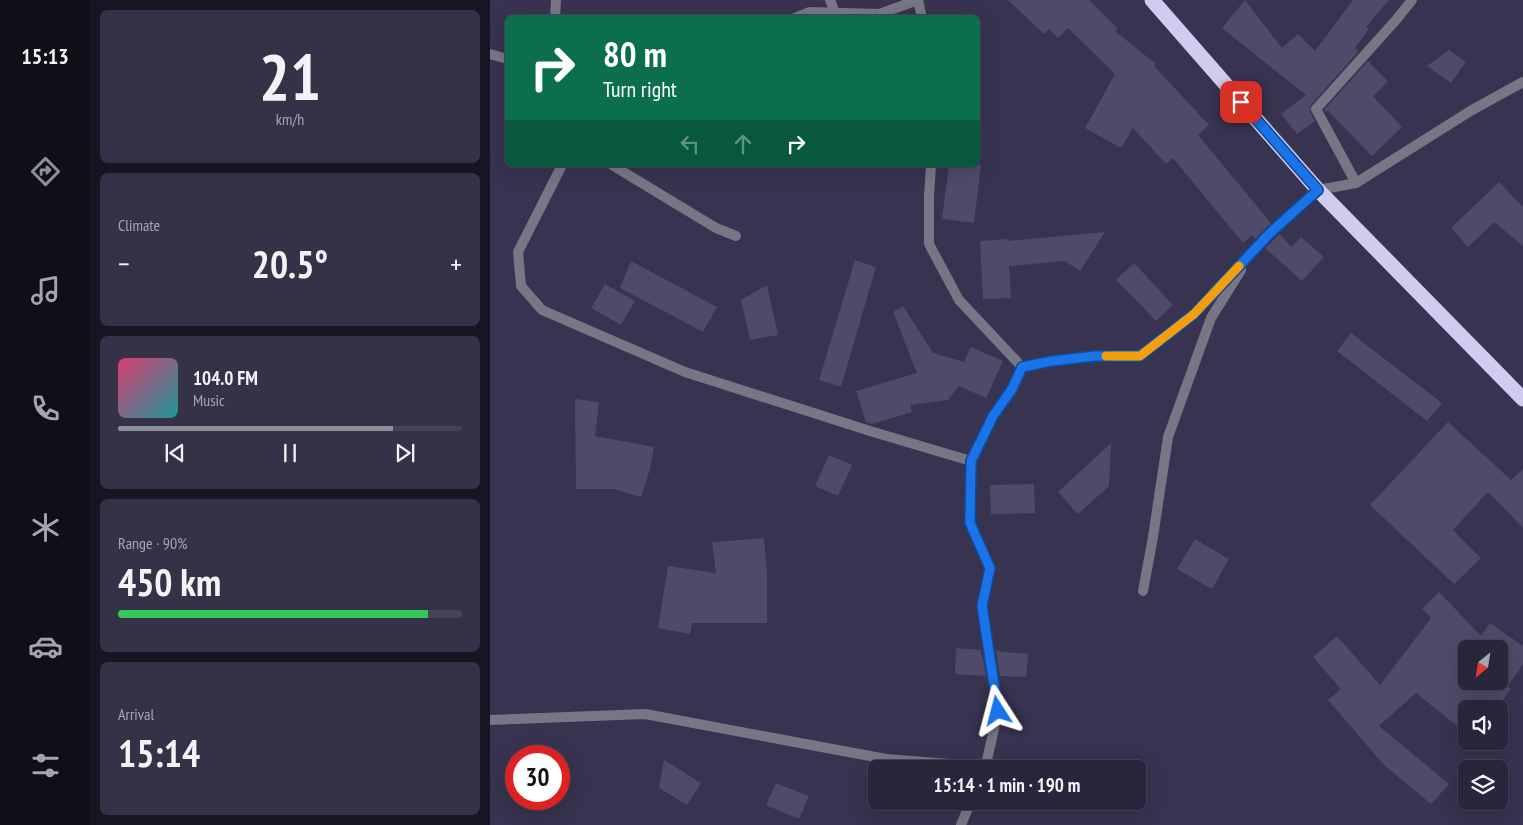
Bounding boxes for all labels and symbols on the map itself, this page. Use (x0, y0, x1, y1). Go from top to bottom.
pin (1220, 81, 1262, 123)
north arrow (1458, 640, 1508, 690)
position arrow (971, 684, 1023, 736)
speed limit sign: 30 (505, 745, 570, 810)

